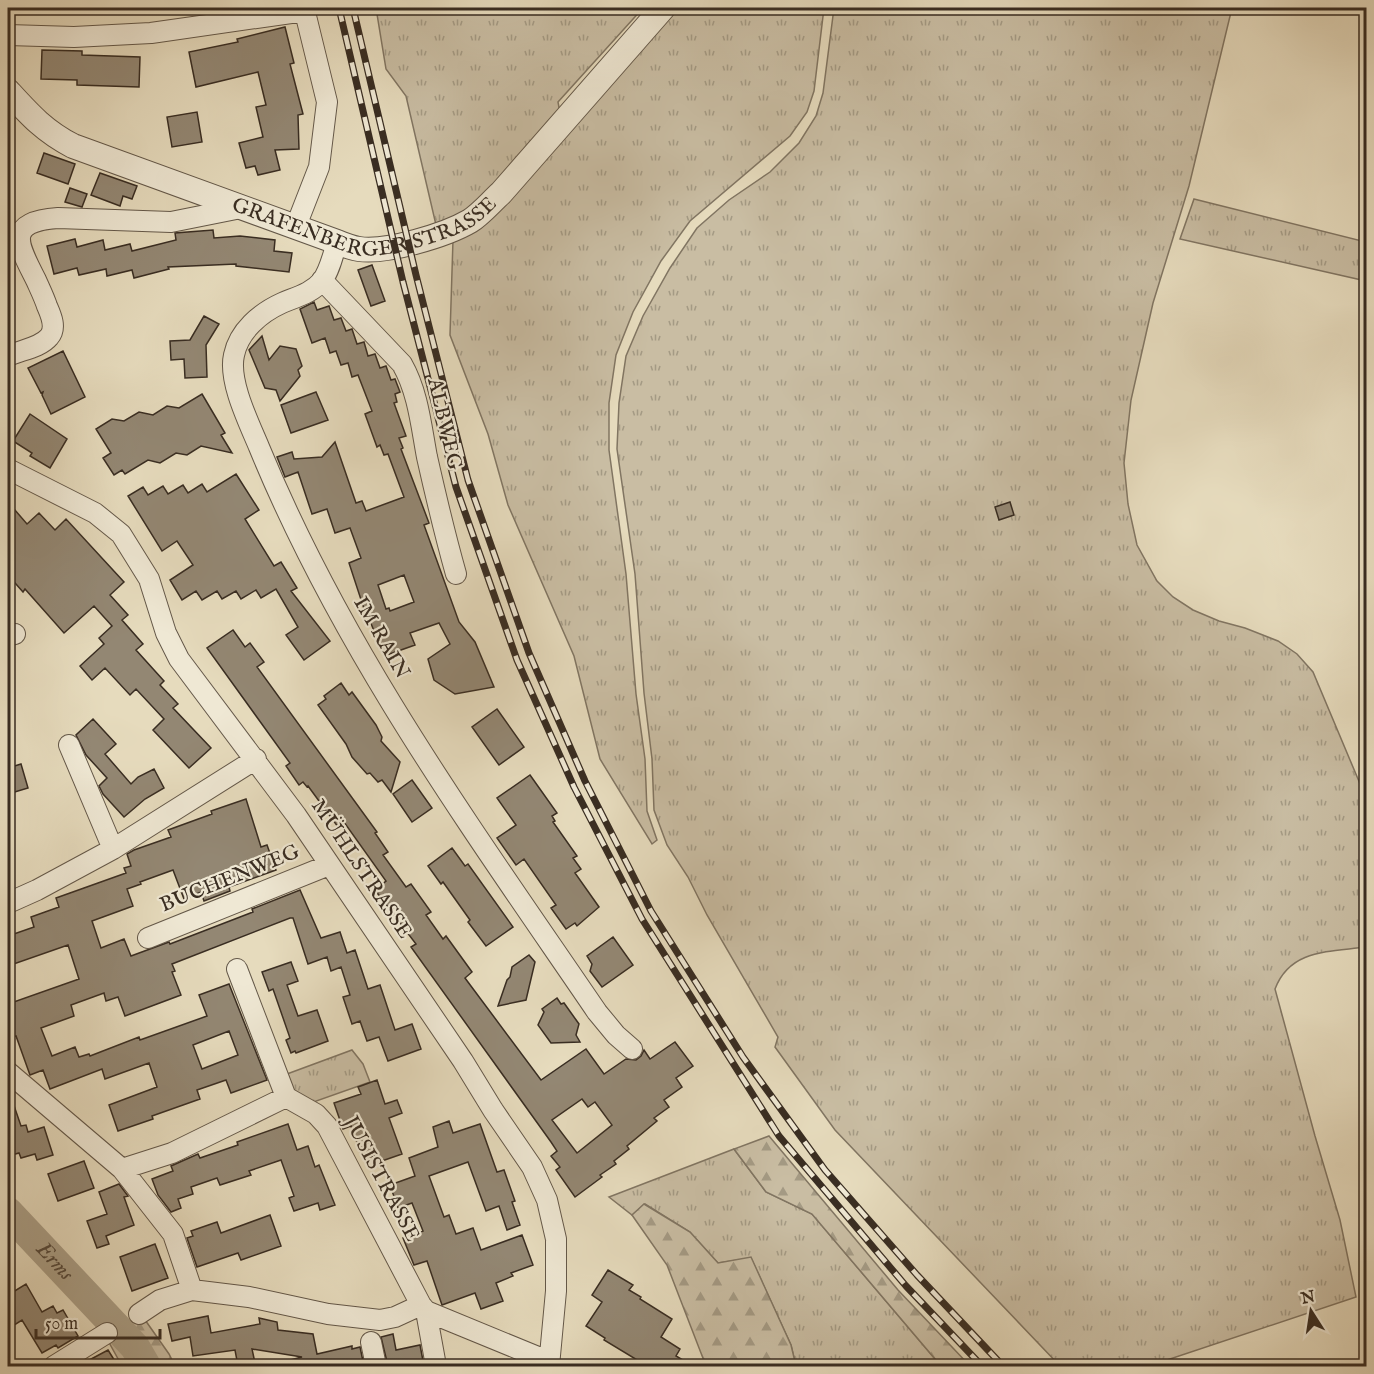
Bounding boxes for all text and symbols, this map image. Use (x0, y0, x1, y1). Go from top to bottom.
street label: GRAFENBERGER STRASSE (221, 180, 503, 214)
text: GRAFENBERGER STRASSE (228, 191, 503, 263)
street label: ALBWEG (420, 374, 468, 473)
street label: IM RAIN (347, 592, 415, 684)
street label: MÜHLSTRASSE (304, 794, 418, 944)
street label: BUCHENWEG (156, 839, 304, 919)
street label: JUSISTRASSE (336, 1110, 425, 1246)
water label: Erms (29, 1235, 80, 1287)
north arrow (1281, 1281, 1341, 1341)
text: N (1298, 1287, 1317, 1310)
scale bar (36, 1302, 160, 1340)
text: 50 m (45, 1313, 78, 1336)

